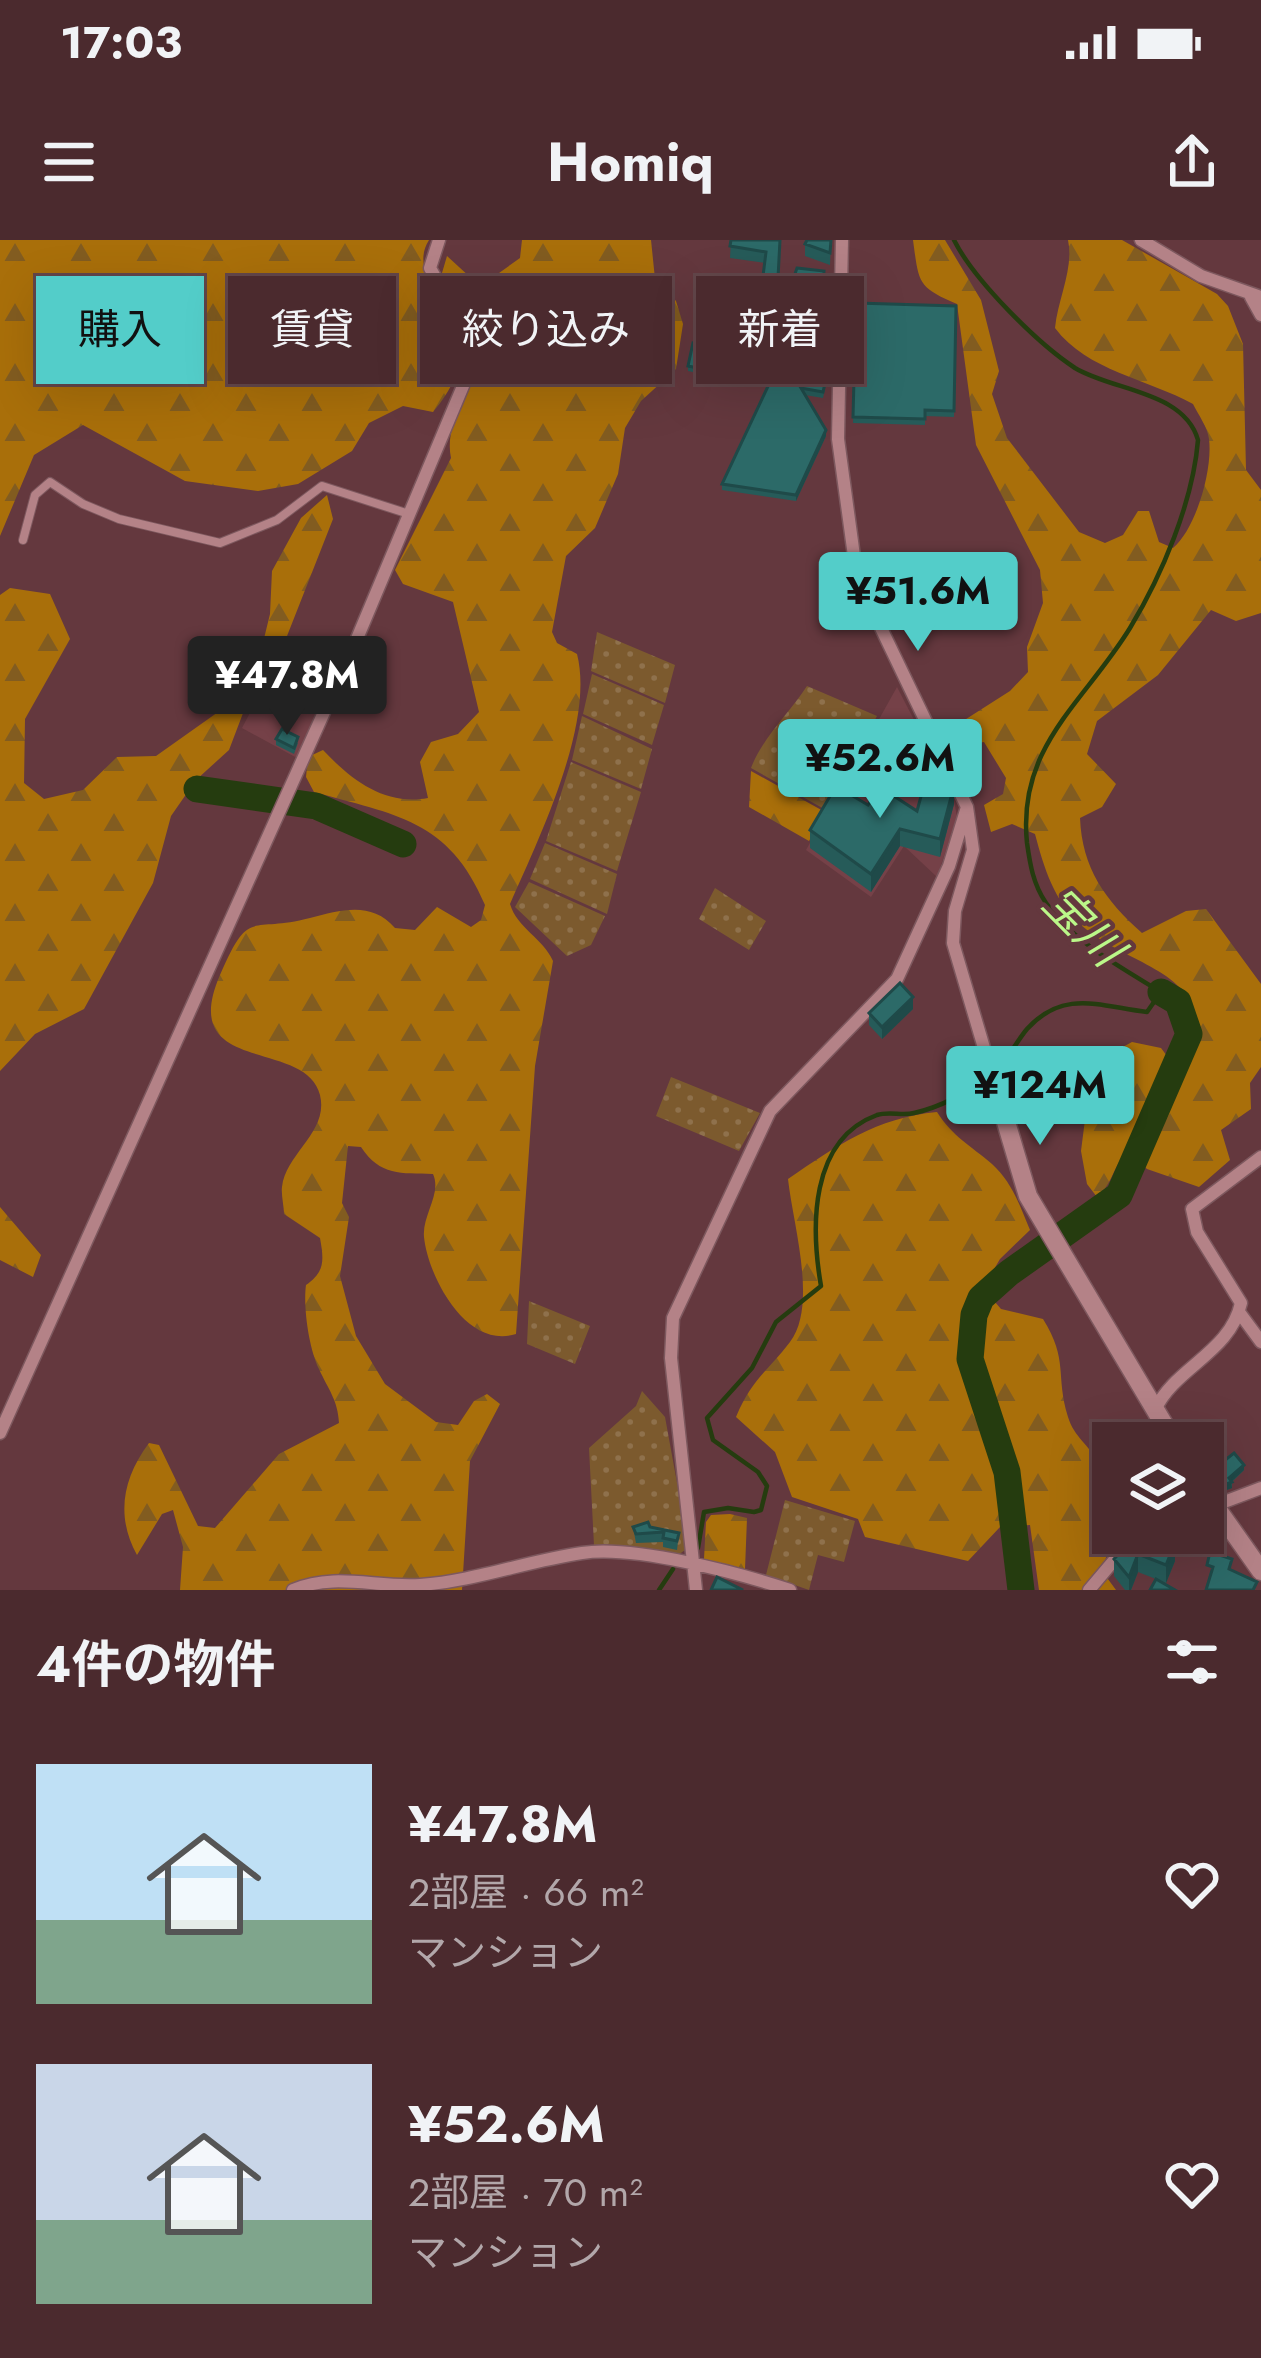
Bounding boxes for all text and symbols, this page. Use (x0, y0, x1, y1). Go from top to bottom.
text: 17:03 (60, 10, 182, 75)
text: Homiq (547, 123, 714, 201)
icon: menu (36, 129, 102, 195)
icon: share (1159, 129, 1225, 195)
chip: 購入 (36, 276, 204, 384)
chip: 賃貸 (228, 276, 396, 384)
chip: 絞り込み (420, 276, 672, 384)
chip: 新着 (696, 276, 864, 384)
pin: ¥51.6M (820, 552, 1016, 654)
text: ¥51.6M (846, 562, 990, 619)
pin: ¥47.8M (189, 636, 385, 738)
text: ¥47.8M (215, 646, 359, 703)
pin: ¥52.6M (782, 719, 978, 821)
text: ¥52.6M (805, 729, 955, 786)
water label: 宝川 (1028, 871, 1141, 984)
pin: ¥124M (956, 1046, 1124, 1148)
text: ¥124M (973, 1056, 1107, 1113)
map controls (1092, 1422, 1224, 1554)
button: layers (1092, 1422, 1224, 1554)
text: 4件の物件 (36, 1627, 276, 1701)
icon: filters (1159, 1629, 1225, 1695)
text: ¥47.8M (408, 1787, 597, 1861)
icon: home (132, 1812, 276, 1956)
icon: heart (1159, 1851, 1225, 1917)
text: 2部屋 · 66 m² (408, 1864, 644, 1921)
text: マンション (408, 1924, 603, 1981)
text: ¥52.6M (408, 2087, 604, 2161)
icon: home (132, 2112, 276, 2256)
icon: heart (1159, 2151, 1225, 2217)
text: 2部屋 · 70 m² (408, 2164, 643, 2221)
text: マンション (408, 2224, 603, 2281)

